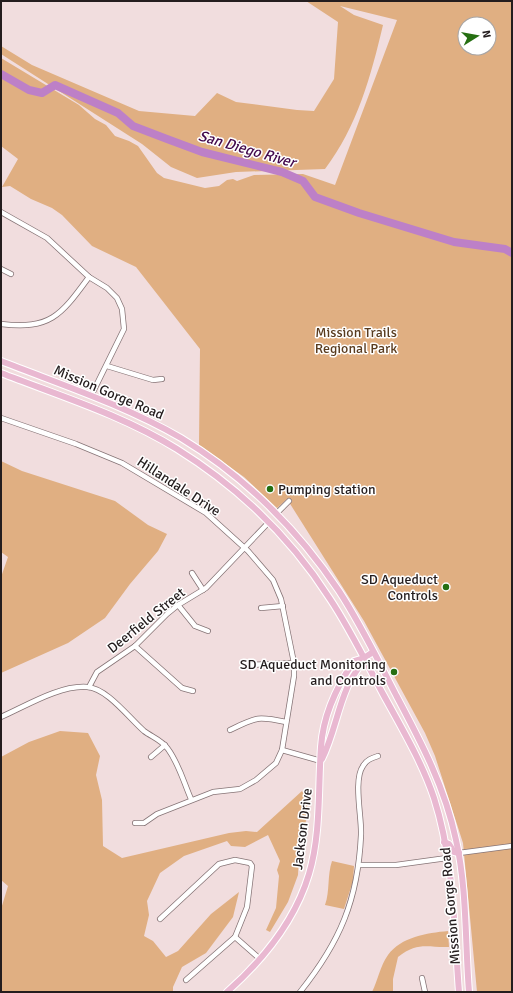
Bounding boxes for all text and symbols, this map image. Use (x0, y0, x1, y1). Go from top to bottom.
north arrow (457, 16, 497, 56)
text: N (479, 29, 493, 39)
water label: San Diego River (196, 127, 300, 172)
park label: Mission Trails Regional Park (315, 324, 397, 357)
street label: Mission Gorge Road (51, 362, 166, 423)
street label: Hillandale Drive (134, 453, 224, 520)
place label: Pumping station (278, 481, 376, 498)
marker: Pumping station (265, 484, 275, 494)
place label: SD Aqueduct Controls (361, 571, 438, 604)
marker: SD Aqueduct Controls (441, 582, 451, 592)
street label: Deerfield Street (104, 584, 189, 657)
place label: SD Aqueduct Monitoring and Controls (240, 656, 386, 689)
marker: SD Aqueduct Monitoring and Controls (389, 667, 399, 677)
street label: Jackson Drive (289, 787, 316, 871)
street label: Mission Gorge Road (437, 846, 464, 965)

